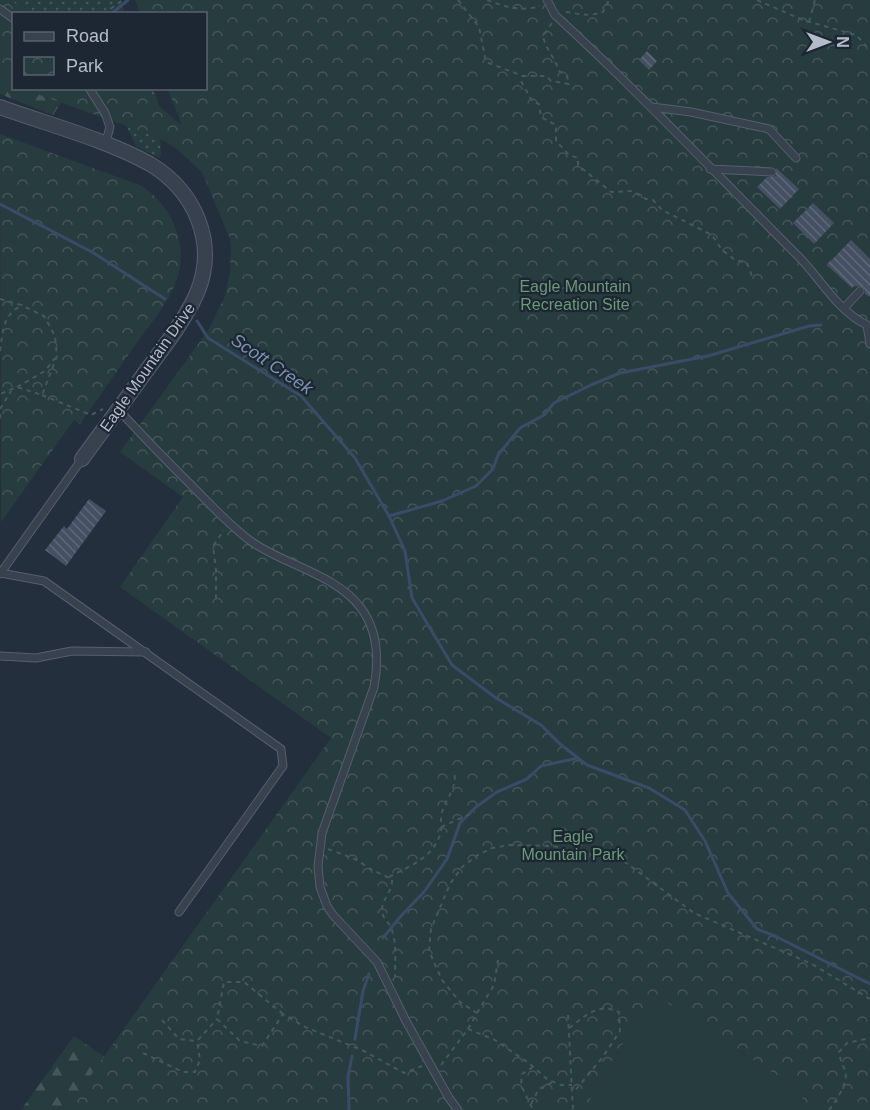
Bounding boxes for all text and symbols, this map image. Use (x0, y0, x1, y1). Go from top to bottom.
legend (12, 12, 207, 90)
north arrow (798, 12, 858, 72)
text: Road (66, 26, 109, 46)
text: N (834, 36, 851, 48)
text: Park (66, 56, 104, 76)
park label: Eagle Mountain Recreation Site (519, 278, 631, 313)
street label: Eagle Mountain Drive (97, 300, 198, 435)
water label: Scott Creek (227, 329, 317, 399)
park label: Eagle Mountain Park (521, 828, 626, 863)

